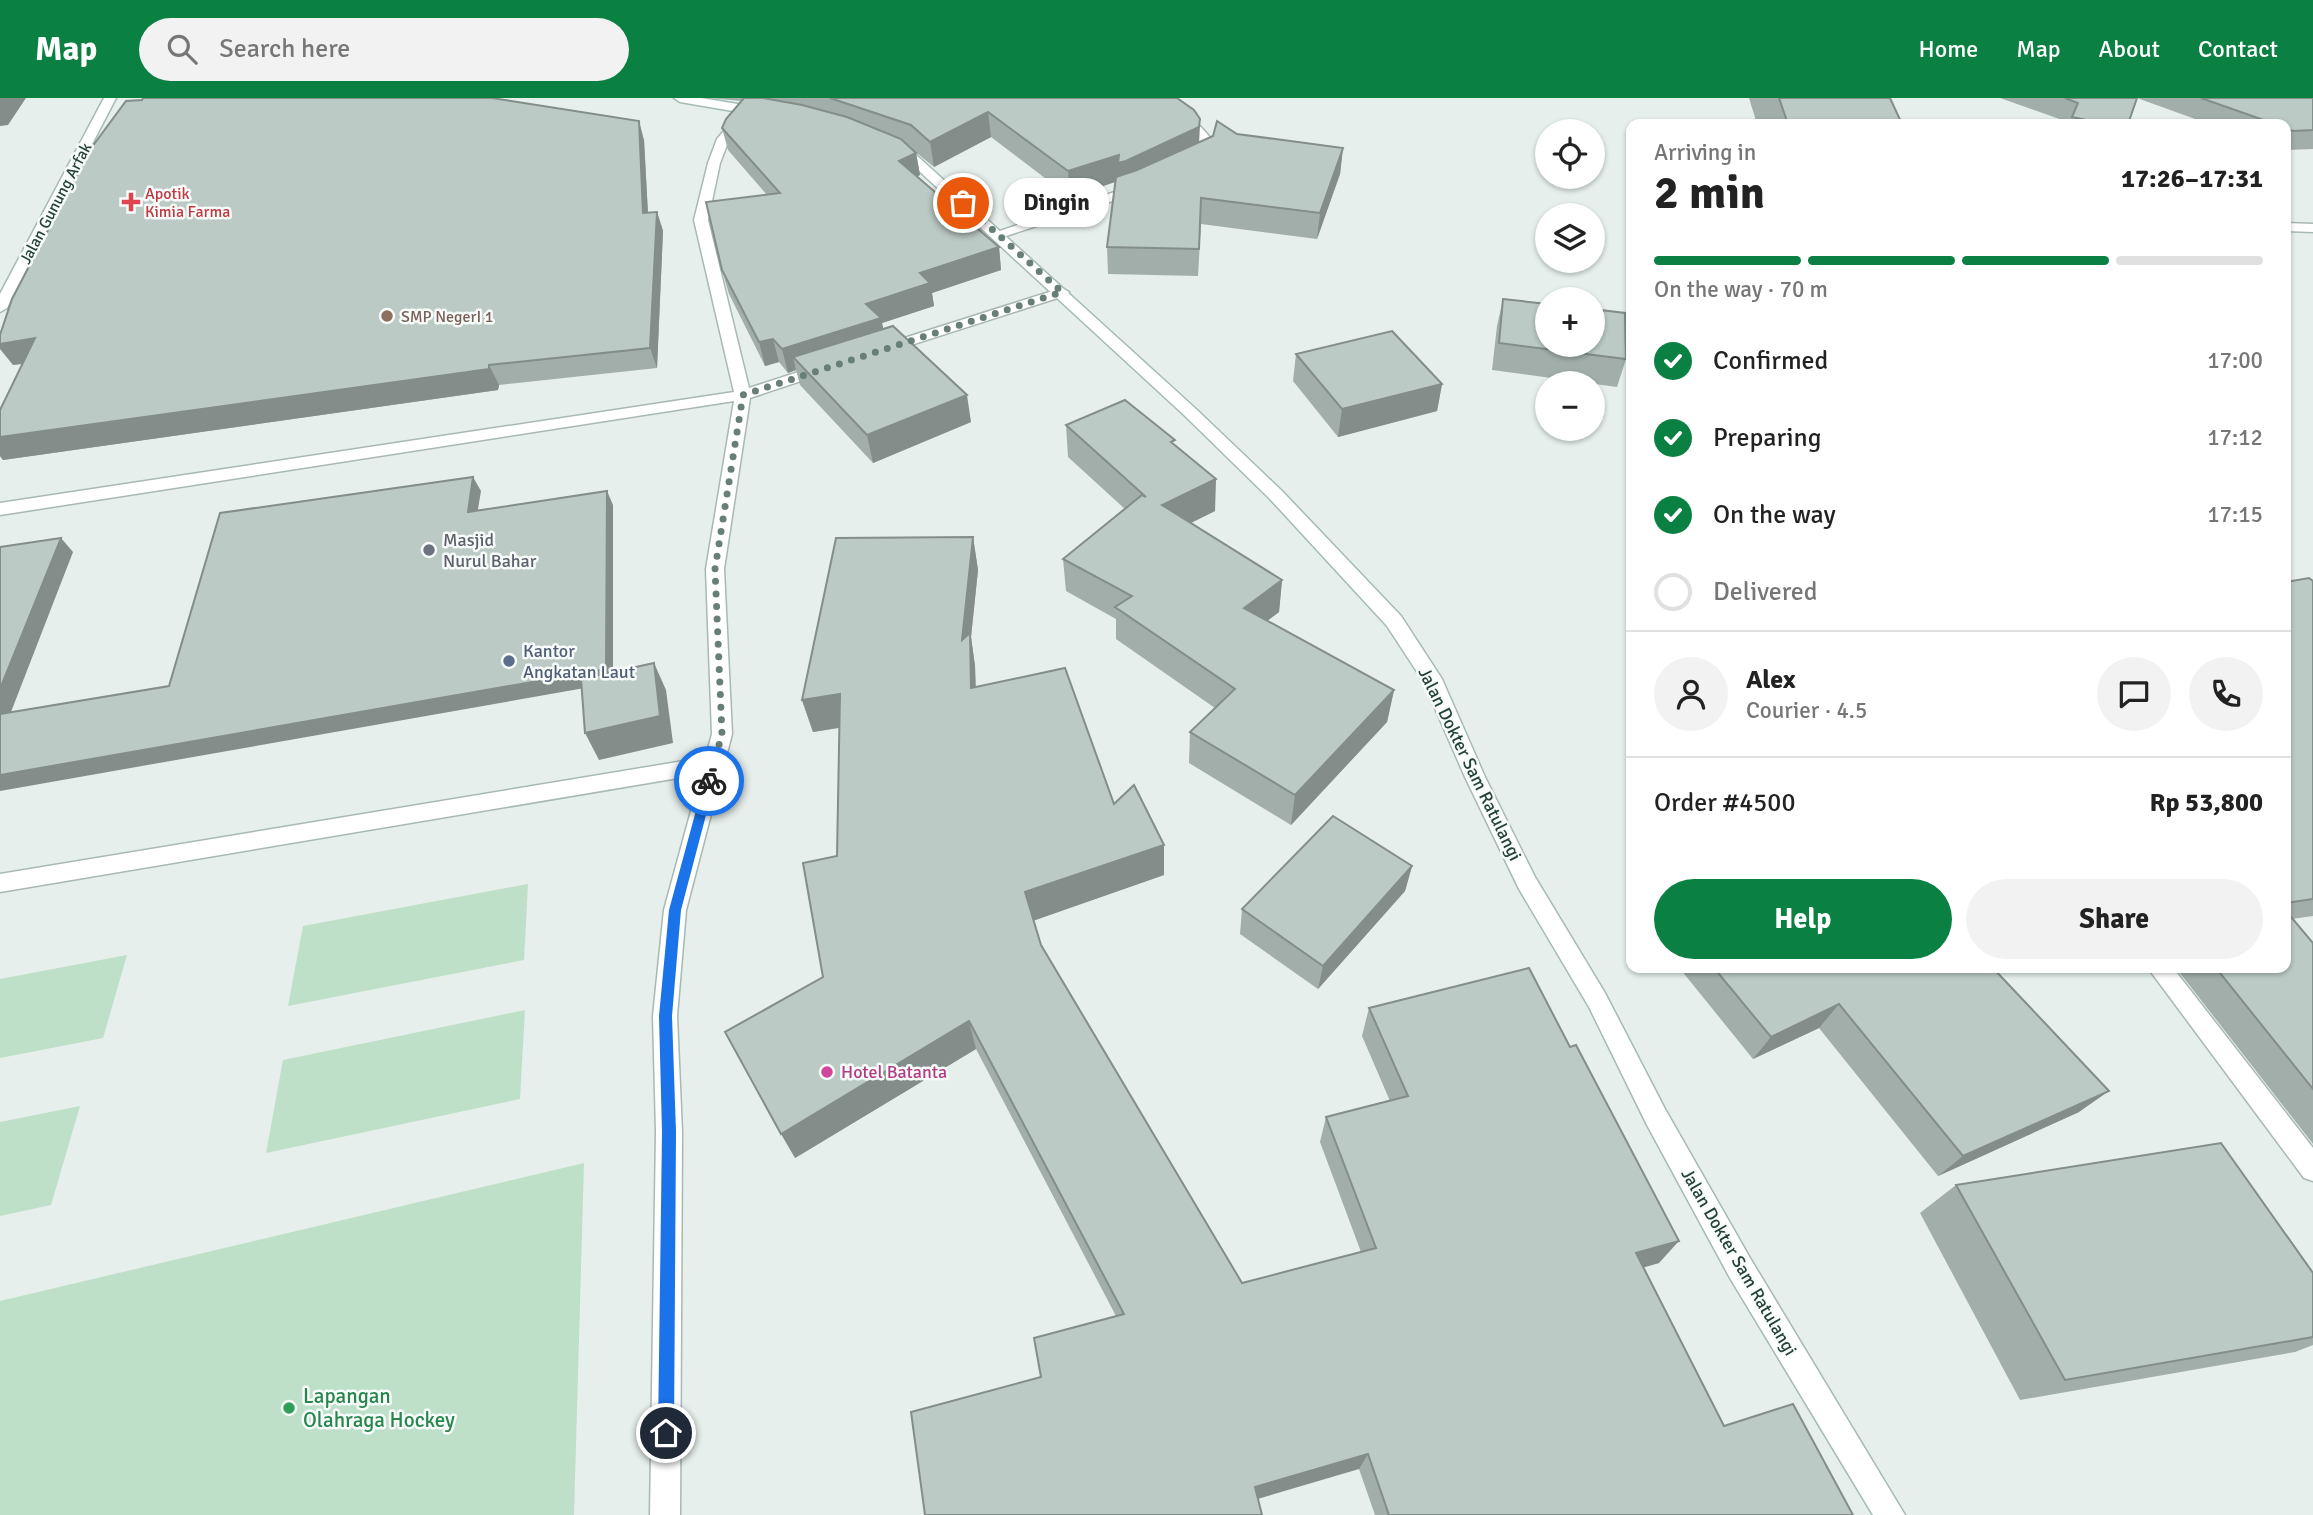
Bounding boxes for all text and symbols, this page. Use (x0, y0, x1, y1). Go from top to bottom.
search box (139, 18, 629, 81)
text: Map (35, 29, 97, 70)
icon: search (163, 30, 201, 68)
text: Search here (219, 33, 350, 65)
text: Home (1918, 34, 1978, 64)
text: Map (2016, 34, 2061, 64)
text: About (2099, 34, 2160, 64)
text: Contact (2198, 34, 2278, 64)
map controls (1535, 119, 1605, 441)
button: locate (1535, 119, 1605, 189)
text: Arriving in (1654, 138, 1756, 167)
street label: Jalan Gunung Arfak (15, 139, 96, 268)
text: 17:26–17:31 (2121, 163, 2263, 195)
text: 2 min (1654, 165, 1765, 221)
pin (933, 173, 993, 233)
callout: Dingin (1005, 178, 1110, 228)
place label: Apotik Kimia Farma (145, 184, 230, 222)
icon: bag (944, 184, 982, 222)
text: Dingin (1023, 188, 1090, 217)
marker: Apotik Kimia Farma (123, 194, 139, 210)
button: layers (1535, 203, 1605, 273)
text: On the way · 70 m (1654, 275, 1828, 304)
button: + (1535, 287, 1605, 357)
place label: SMP NegerI 1 (401, 307, 493, 327)
marker: SMP NegerI 1 (379, 308, 395, 324)
icon: check (1654, 342, 1692, 380)
text: Confirmed (1713, 345, 1828, 377)
text: 17:00 (2207, 346, 2263, 375)
button: − (1535, 371, 1605, 441)
icon: check (1654, 419, 1692, 457)
text: Preparing (1713, 422, 1821, 454)
text: 17:12 (2207, 423, 2263, 452)
icon: check (1654, 496, 1692, 534)
text: On the way (1713, 499, 1836, 531)
text: 17:15 (2207, 500, 2263, 529)
place label: Masjid Nurul Bahar (443, 529, 537, 572)
marker: Masjid Nurul Bahar (421, 542, 437, 558)
text: Delivered (1713, 576, 1818, 608)
place label: Kantor Angkatan Laut (523, 640, 635, 683)
marker: Kantor Angkatan Laut (501, 653, 517, 669)
button: person (1654, 657, 1728, 731)
button: chat (2097, 657, 2171, 731)
button: phone (2189, 657, 2263, 731)
street label: Jalan Dokter Sam Ratulangi (1414, 664, 1526, 864)
text: Alex (1746, 664, 1796, 696)
text: Courier · 4.5 (1746, 696, 1867, 725)
courier (674, 746, 744, 816)
icon: bike (690, 762, 728, 800)
text: Order #4500 (1654, 787, 1795, 819)
text: Rp 53,800 (2149, 787, 2263, 819)
button: Help (1654, 879, 1952, 959)
button: Share (1966, 879, 2263, 959)
place label: Hotel Batanta (841, 1061, 947, 1083)
marker: Hotel Batanta (819, 1064, 835, 1080)
street label: Jalan Dokter Sam Ratulangi (1676, 1164, 1802, 1360)
place label: Lapangan Olahraga Hockey (303, 1383, 455, 1433)
marker: Lapangan Olahraga Hockey (281, 1400, 297, 1416)
pin (636, 1403, 696, 1463)
icon: home (647, 1414, 685, 1452)

